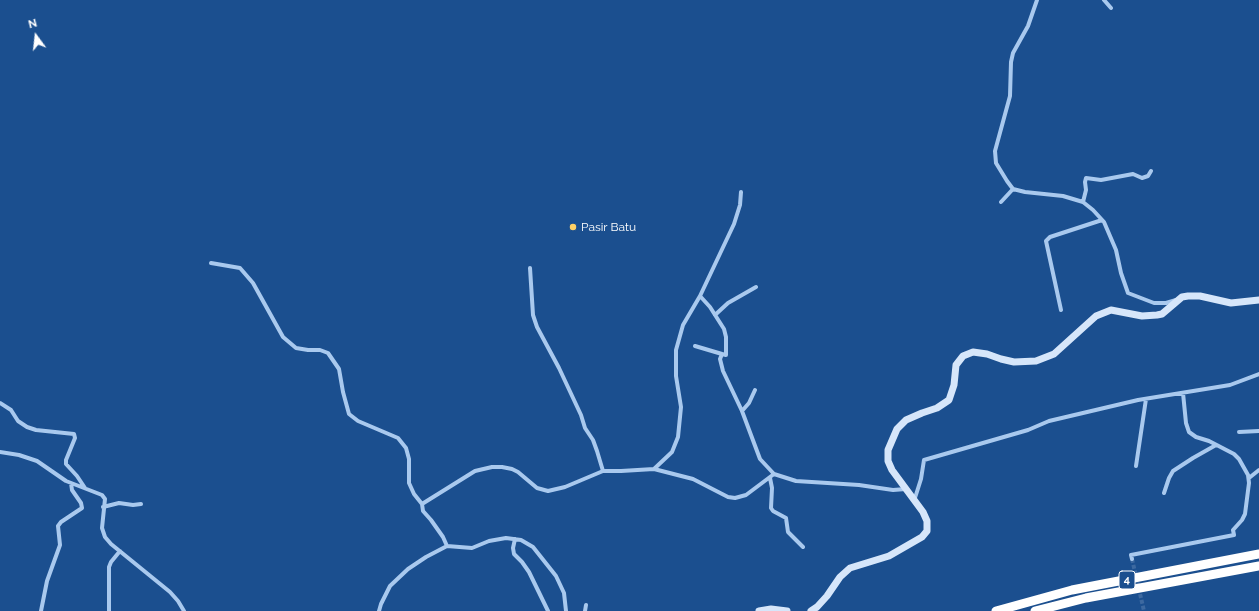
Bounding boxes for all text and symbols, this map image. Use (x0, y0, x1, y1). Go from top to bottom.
north arrow (16, 16, 56, 56)
text: N (27, 17, 39, 31)
place label: Pasir Batu (581, 220, 636, 234)
marker: Pasir Batu (568, 222, 578, 232)
road number: 4 (1119, 571, 1135, 589)

